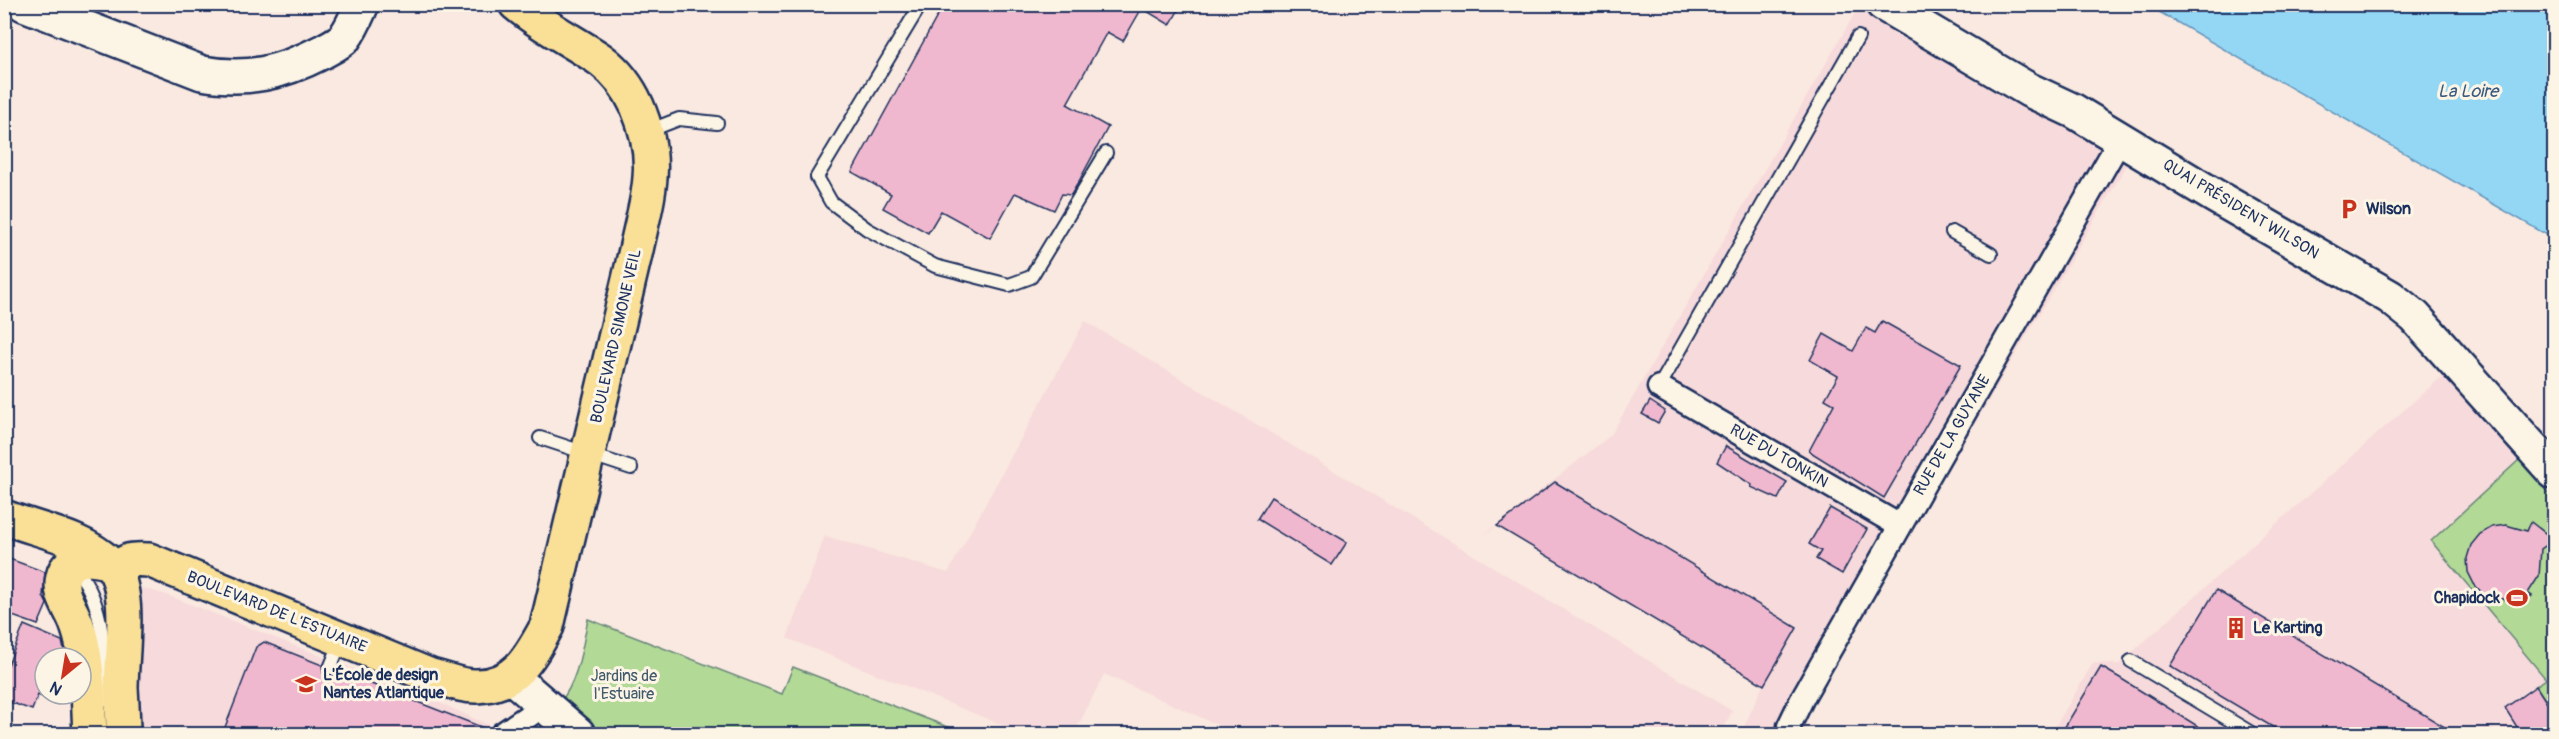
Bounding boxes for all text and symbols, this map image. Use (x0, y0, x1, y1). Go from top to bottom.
water label: La Loire (2438, 80, 2500, 103)
street label: QUAI PRÉSIDENT WILSON (2159, 154, 2323, 264)
parking icon: Wilson (2337, 197, 2361, 221)
place label: Wilson (2366, 199, 2411, 219)
street label: BOULEVARD SIMONE VEIL (586, 247, 646, 425)
street label: RUE DE LA GUYANE (1909, 371, 1995, 499)
street label: RUE DU TONKIN (1726, 420, 1832, 492)
street label: BOULEVARD DE L'ESTUAIRE (184, 567, 370, 657)
sports icon: Chapidock (2505, 586, 2529, 610)
place label: Chapidock (2434, 588, 2500, 608)
building icon: Le Karting (2224, 616, 2248, 640)
place label: Le Karting (2253, 618, 2322, 638)
north arrow (33, 646, 93, 706)
place label: L'École de design Nantes Atlantique (323, 664, 445, 703)
park label: Jardins de l'Estuaire (591, 666, 657, 704)
school or university icon: L'École de design Nantes Atlantique (294, 672, 318, 696)
text: N (46, 677, 66, 699)

